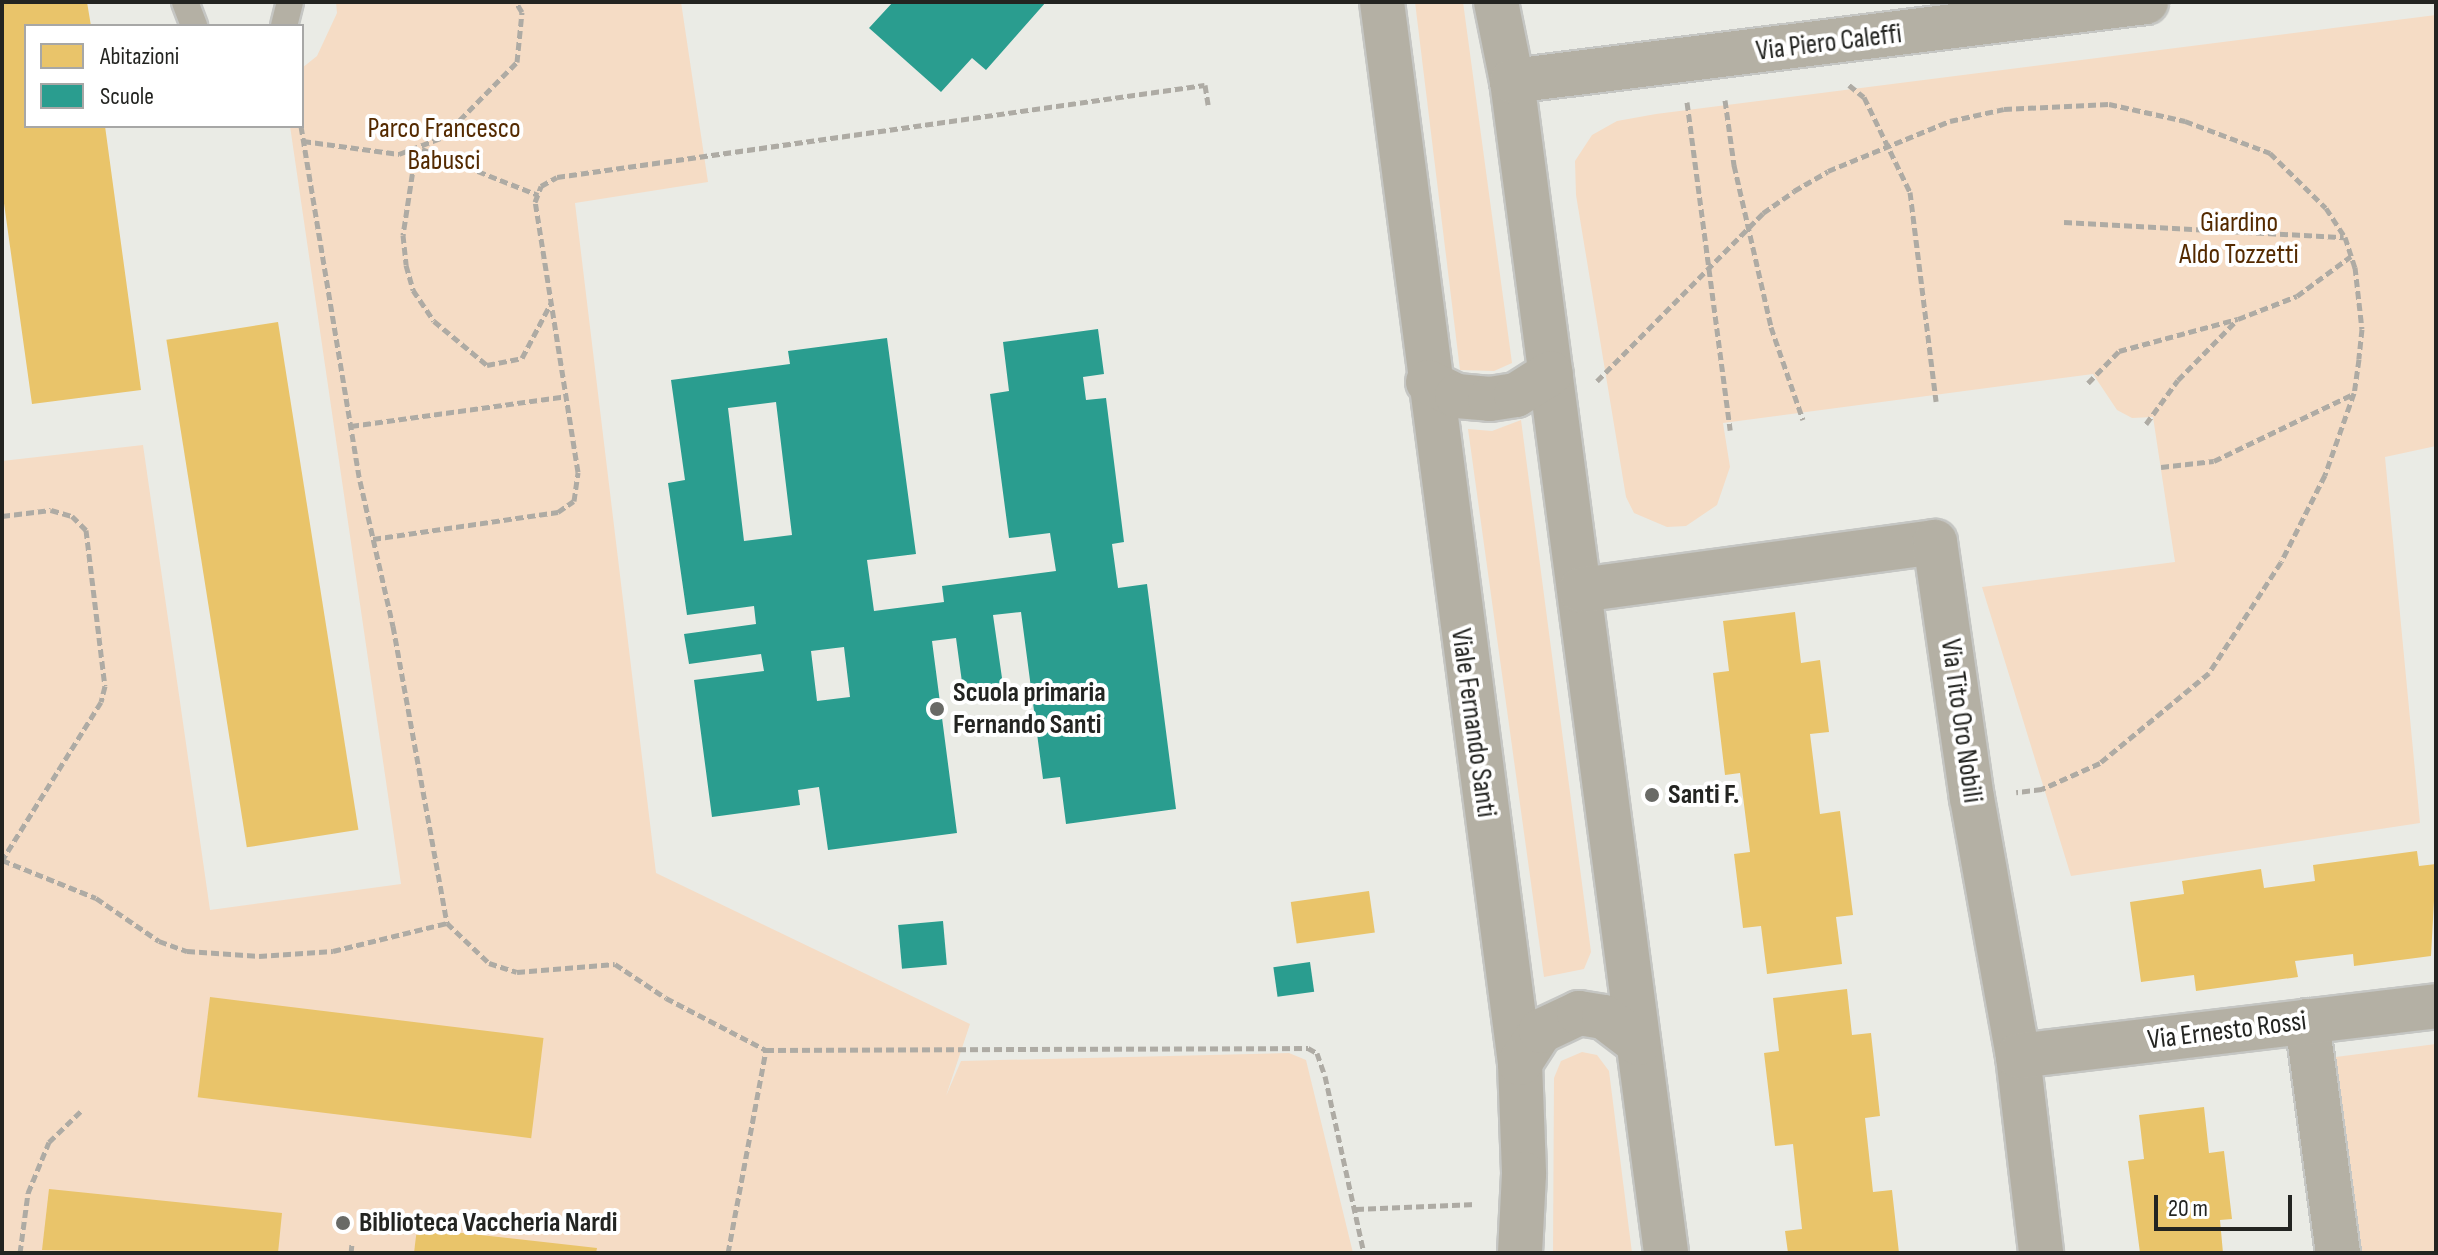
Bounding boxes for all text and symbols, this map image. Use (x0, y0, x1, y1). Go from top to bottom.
street label: Via Piero Caleffi (1754, 17, 1904, 69)
legend (24, 24, 304, 128)
text: Abitazioni (100, 42, 179, 71)
text: Scuole (100, 82, 154, 111)
park label: Parco Francesco Babusci (367, 112, 521, 178)
park label: Giardino Aldo Tozzetti (2179, 206, 2299, 272)
street label: Viale Fernando Santi (1443, 626, 1503, 820)
street label: Via Tito Oro Nobili (1933, 637, 1989, 805)
place label: Scuola primaria Fernando Santi (953, 676, 1106, 742)
marker: Scuola primaria Fernando Santi (928, 700, 946, 718)
place label: Santi F. (1668, 778, 1739, 812)
marker: Santi F. (1643, 786, 1661, 804)
street label: Via Ernesto Rossi (2146, 1005, 2308, 1057)
scale bar (2158, 1179, 2296, 1229)
text: 20 m (2168, 1194, 2208, 1223)
place label: Biblioteca Vaccheria Nardi (359, 1206, 617, 1240)
marker: Biblioteca Vaccheria Nardi (334, 1214, 352, 1232)

